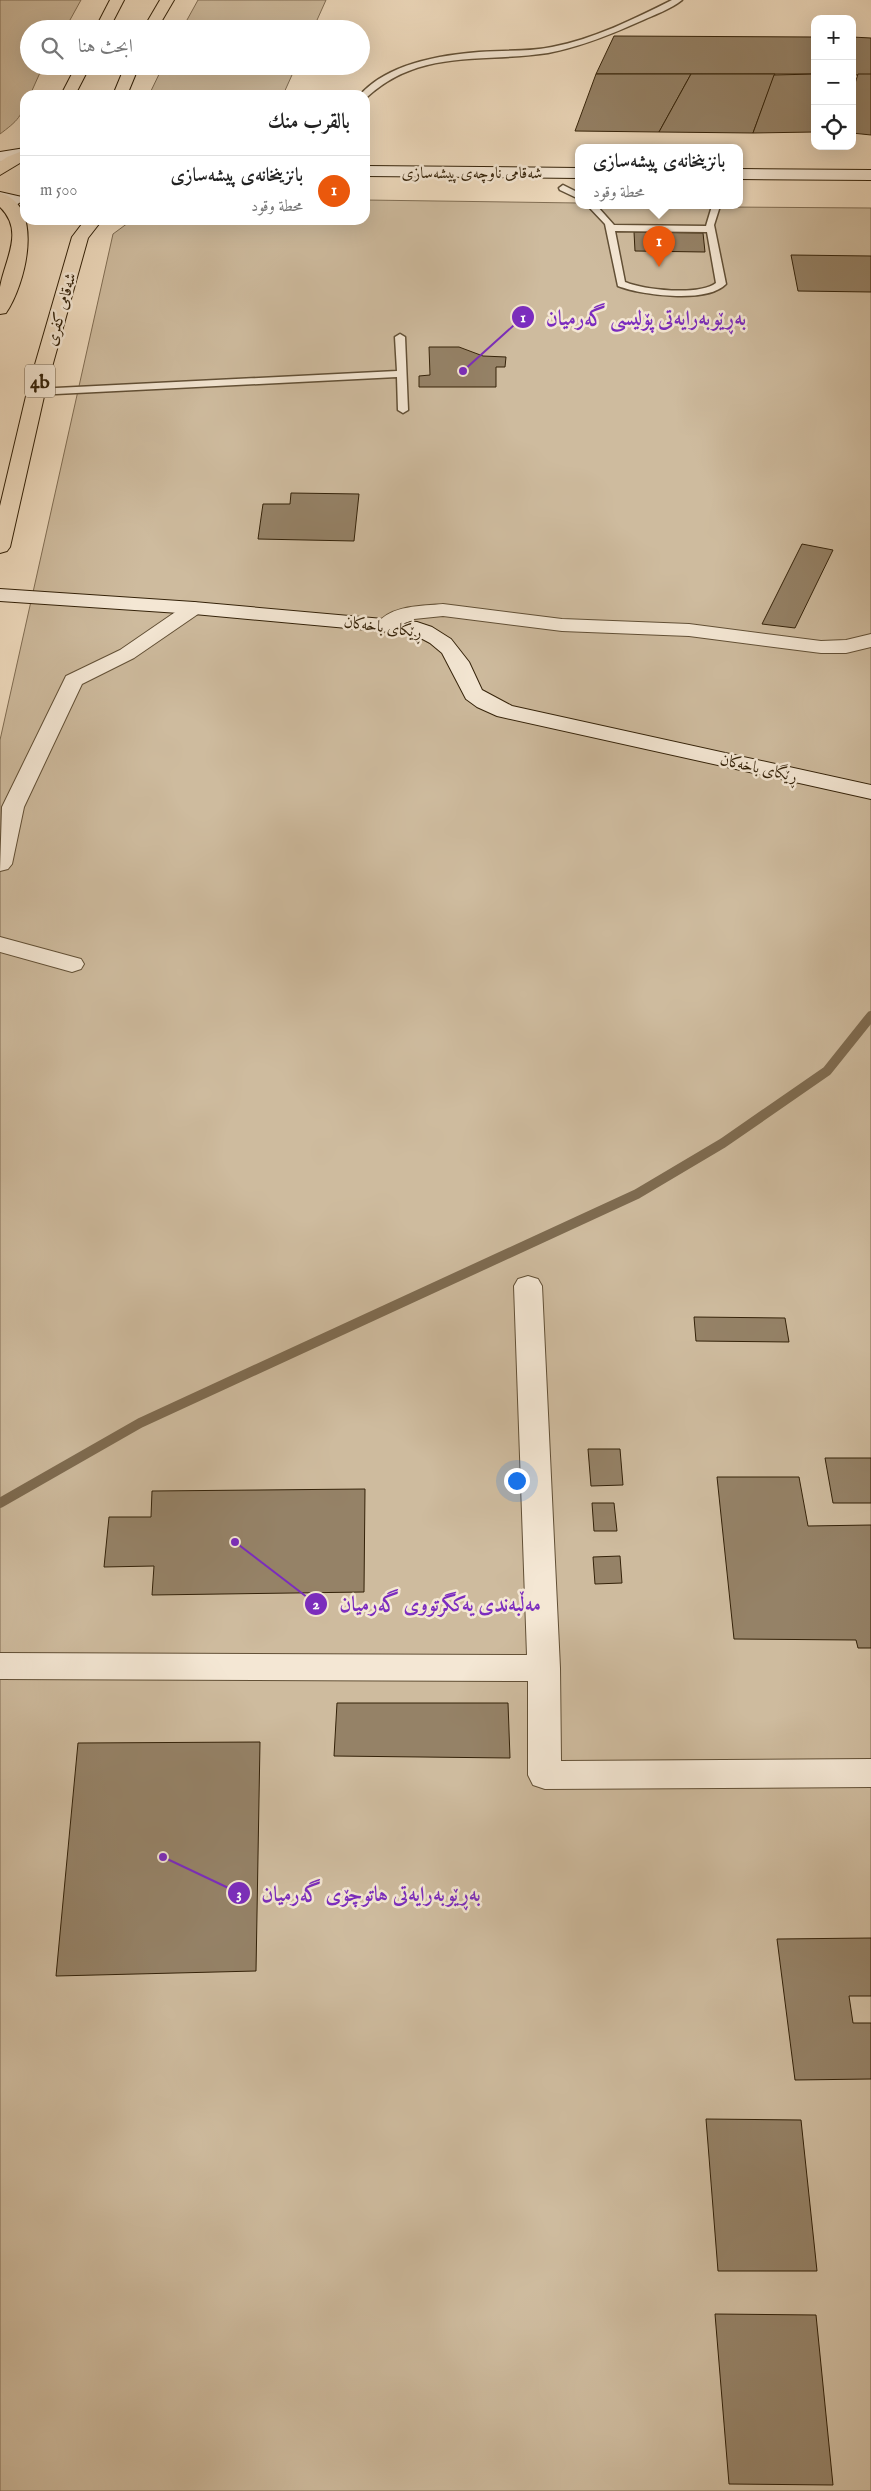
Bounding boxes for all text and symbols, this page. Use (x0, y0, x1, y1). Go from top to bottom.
map controls (811, 15, 856, 150)
button: + (811, 15, 856, 60)
search box (20, 20, 370, 75)
icon: search (38, 34, 66, 62)
text: ابحث هنا (78, 35, 133, 59)
button: − (811, 60, 856, 105)
button: locate (811, 105, 856, 150)
text: بالقرب منك (268, 109, 350, 136)
popup (575, 144, 743, 209)
text: بانزینخانەی پیشەسازی (593, 150, 725, 174)
text: بانزینخانەی پیشەسازی (171, 164, 303, 188)
street label: شەقامی ناوچەی پیشەسازی (402, 164, 542, 184)
text: 500 m (40, 181, 77, 201)
text: 1 (331, 181, 337, 201)
text: محطة وقود (593, 183, 645, 203)
text: محطة وقود (251, 197, 303, 217)
pin: 1 (643, 226, 675, 267)
street label: شەقامی کفری (42, 271, 82, 348)
callout: بەڕێوبەرایەتی پۆلیسی گەرمیان (511, 299, 756, 335)
text: بەڕێوبەرایەتی پۆلیسی گەرمیان (546, 303, 746, 335)
text: 1 (520, 308, 526, 327)
road number: 4b (25, 364, 55, 398)
street label: ڕێگای باخەکان (342, 611, 423, 645)
street label: ڕێگای باخەکان (718, 748, 800, 789)
your location (504, 1468, 530, 1494)
callout: مەڵبەندی یەکگرتووی گەرمیان (304, 1586, 550, 1622)
text: مەڵبەندی یەکگرتووی گەرمیان (339, 1589, 541, 1619)
text: 2 (312, 1595, 320, 1614)
callout: بەڕێوبەرایەتی هاتوچۆی گەرمیان (227, 1875, 491, 1911)
text: بەڕێوبەرایەتی هاتوچۆی گەرمیان (261, 1879, 481, 1911)
text: 3 (236, 1885, 242, 1904)

